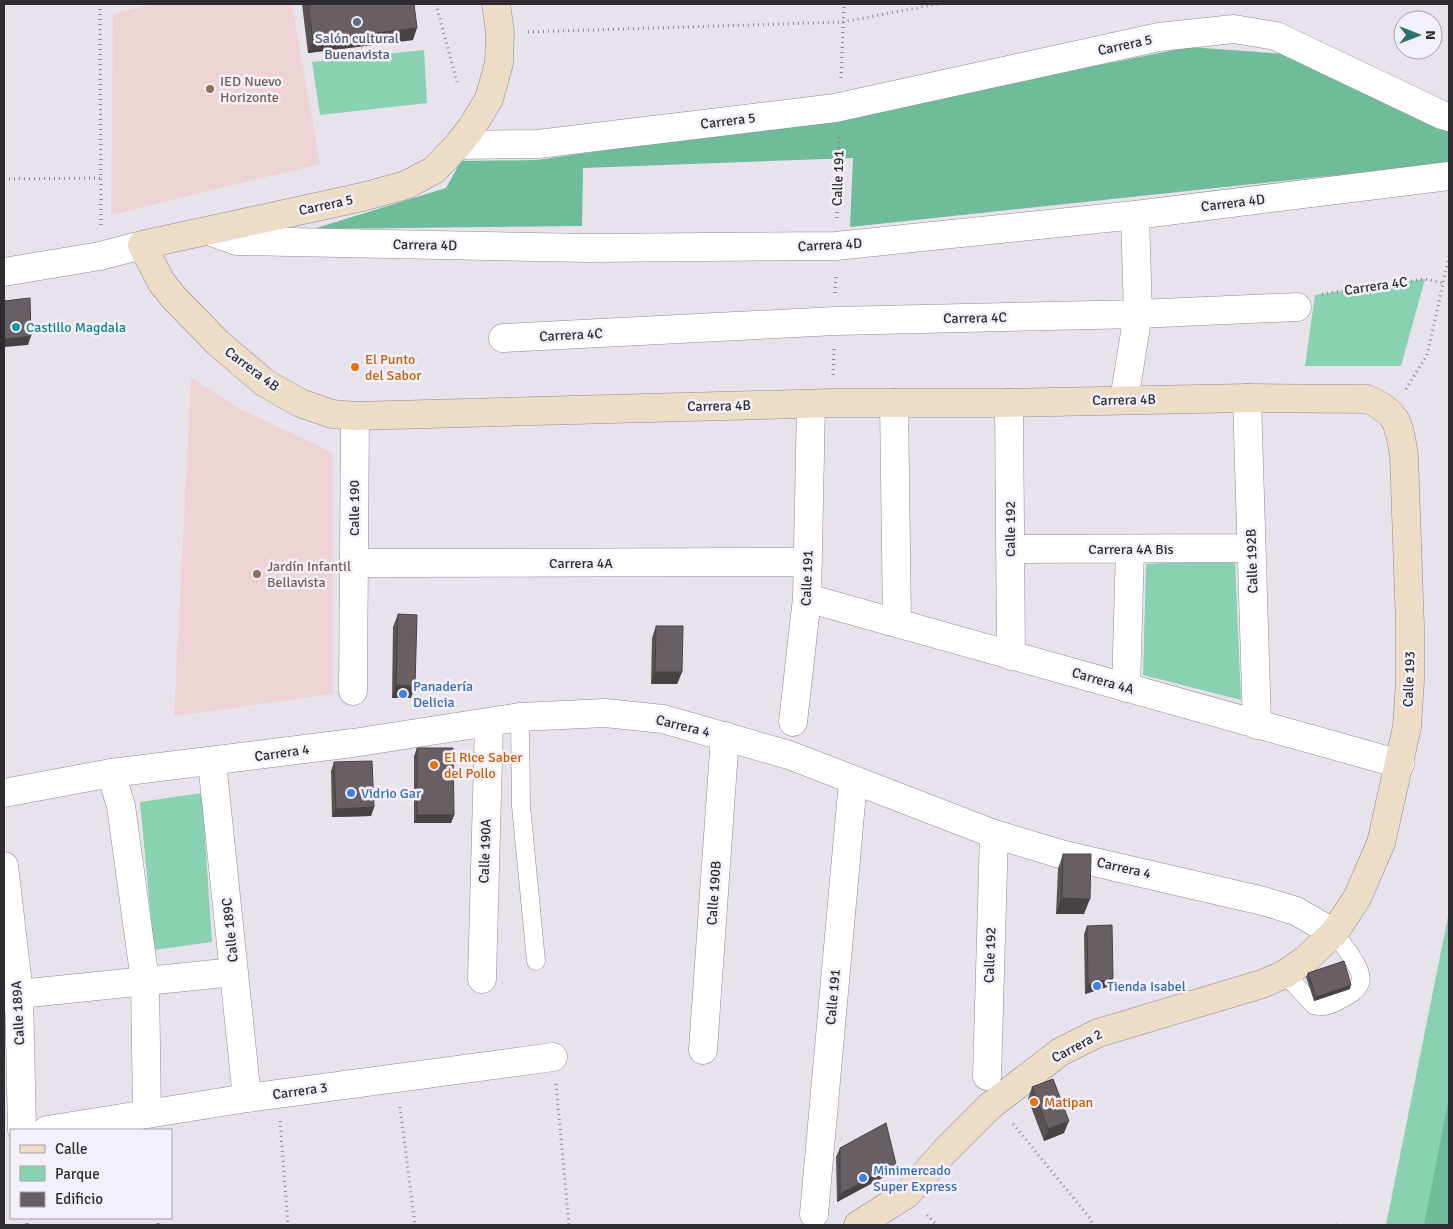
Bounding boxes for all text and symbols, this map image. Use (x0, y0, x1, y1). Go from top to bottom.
north arrow (1393, 10, 1443, 60)
marker: Salón cultural Buenavista (351, 16, 363, 28)
place label: Salón cultural Buenavista (315, 30, 399, 63)
text: N (1422, 30, 1439, 40)
street label: Carrera 5 (1096, 31, 1154, 59)
place label: IED Nuevo Horizonte (220, 73, 282, 106)
marker: IED Nuevo Horizonte (204, 83, 216, 95)
street label: Carrera 5 (700, 109, 756, 133)
street label: Calle 191 (829, 150, 847, 206)
street label: Carrera 5 (297, 191, 355, 219)
street label: Carrera 4D (1200, 191, 1266, 215)
street label: Carrera 4D (797, 235, 863, 255)
street label: Carrera 4D (393, 236, 457, 254)
street label: Carrera 4C (1343, 273, 1409, 299)
street label: Carrera 4C (943, 309, 1007, 327)
place label: Castillo Magdala (26, 319, 126, 336)
marker: Castillo Magdala (10, 321, 22, 333)
street label: Carrera 4C (539, 325, 603, 345)
street label: Carrera 4B (221, 343, 283, 395)
place label: El Punto del Sabor (365, 351, 422, 384)
marker: El Punto del Sabor (349, 361, 361, 373)
street label: Carrera 4B (1092, 391, 1156, 409)
street label: Carrera 4B (687, 397, 751, 415)
street label: Calle 190 (346, 480, 363, 536)
street label: Calle 192 (1002, 501, 1019, 557)
street label: Calle 192B (1242, 528, 1262, 594)
street label: Carrera 4A Bis (1088, 541, 1174, 558)
street label: Calle 191 (798, 550, 816, 606)
street label: Carrera 4A (549, 555, 613, 572)
place label: Jardín Infantil Bellavista (267, 558, 351, 591)
marker: Jardín Infantil Bellavista (251, 568, 263, 580)
street label: Calle 193 (1400, 651, 1418, 707)
street label: Carrera 4A (1070, 664, 1136, 698)
place label: Panadería Delicia (413, 678, 473, 711)
marker: Panadería Delicia (397, 688, 409, 700)
street label: Carrera 4 (654, 711, 712, 741)
street label: Carrera 4 (253, 741, 311, 765)
place label: El Rice Saber del Pollo (444, 749, 523, 782)
marker: El Rice Saber del Pollo (428, 759, 440, 771)
place label: Vidrio Gar (361, 785, 422, 802)
marker: Vidrio Gar (345, 787, 357, 799)
street label: Calle 190A (475, 818, 495, 884)
street label: Carrera 4 (1095, 853, 1153, 883)
street label: Calle 190B (703, 860, 725, 926)
street label: Calle 189C (218, 897, 242, 963)
street label: Calle 192 (981, 927, 999, 983)
street label: Calle 191 (822, 968, 844, 1026)
place label: Tienda Isabel (1107, 978, 1186, 995)
street label: Calle 189A (8, 980, 28, 1046)
marker: Tienda Isabel (1091, 980, 1103, 992)
street label: Carrera 2 (1049, 1026, 1105, 1066)
street label: Carrera 3 (271, 1079, 329, 1103)
place label: Matipan (1044, 1094, 1093, 1111)
marker: Matipan (1028, 1096, 1040, 1108)
legend (10, 1129, 172, 1219)
text: Calle (55, 1140, 88, 1158)
place label: Minimercado Super Express (873, 1162, 957, 1195)
text: Parque (55, 1165, 100, 1183)
marker: Minimercado Super Express (857, 1172, 869, 1184)
text: Edificio (55, 1190, 103, 1208)

